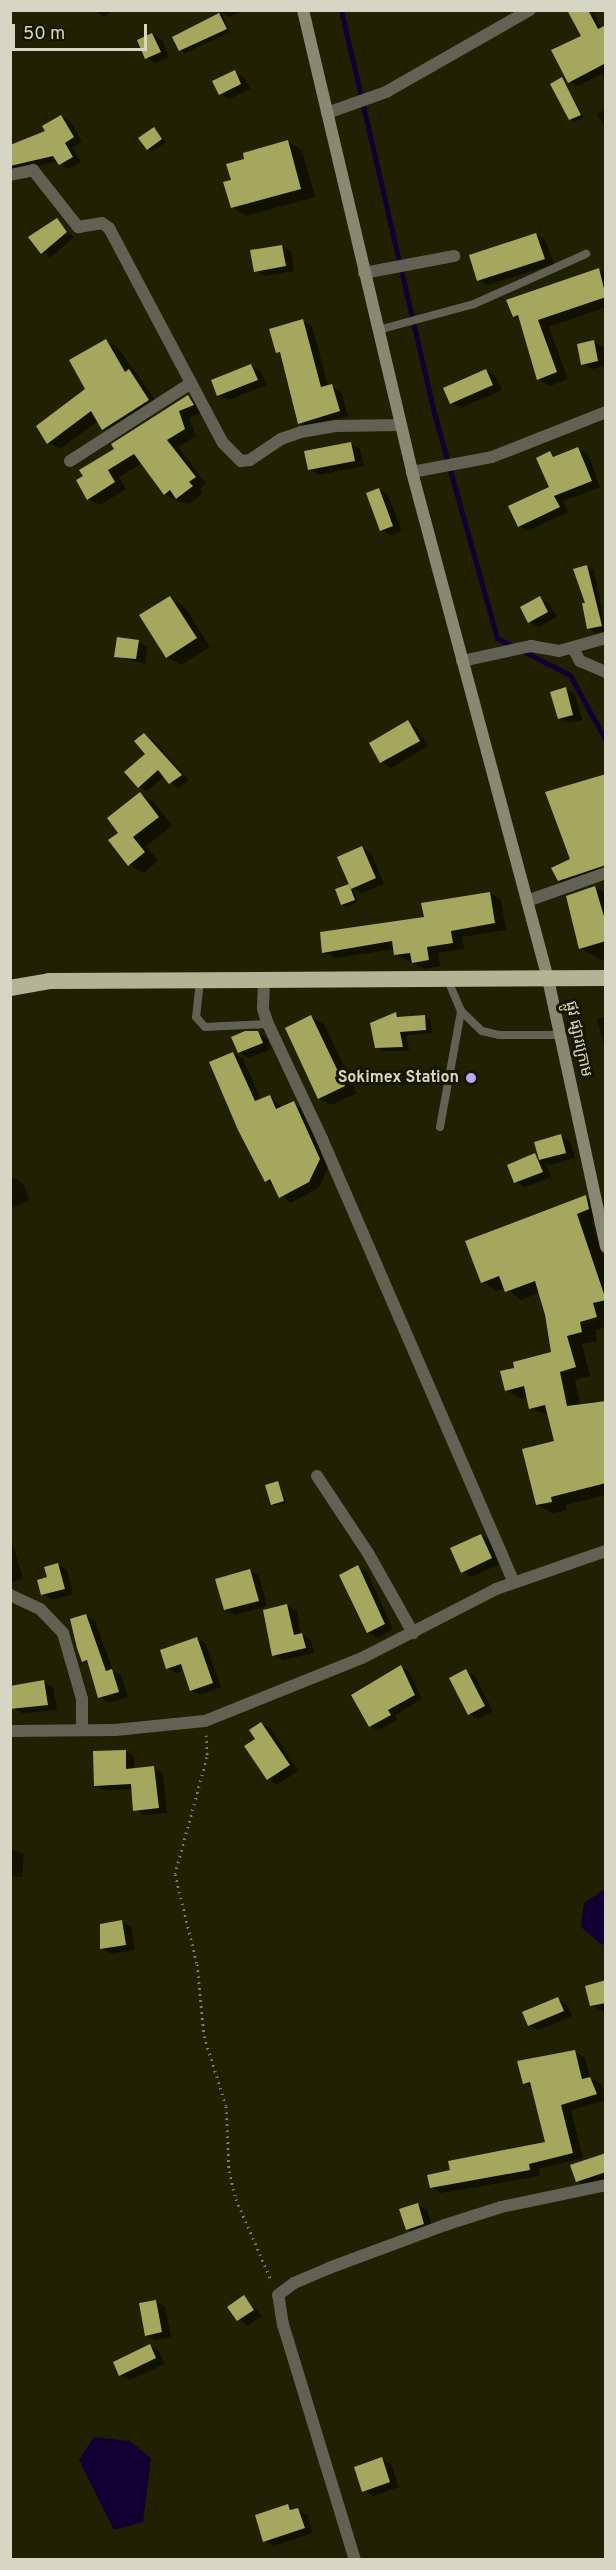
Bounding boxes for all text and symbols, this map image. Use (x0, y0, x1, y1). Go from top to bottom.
scale bar (15, 12, 150, 50)
text: 50 m (23, 23, 65, 46)
street label: ផ្លូវ ផ្សារក្រោម (561, 999, 595, 1079)
place label: Sokimex Station (338, 1068, 459, 1088)
marker: Sokimex Station (464, 1071, 478, 1085)

